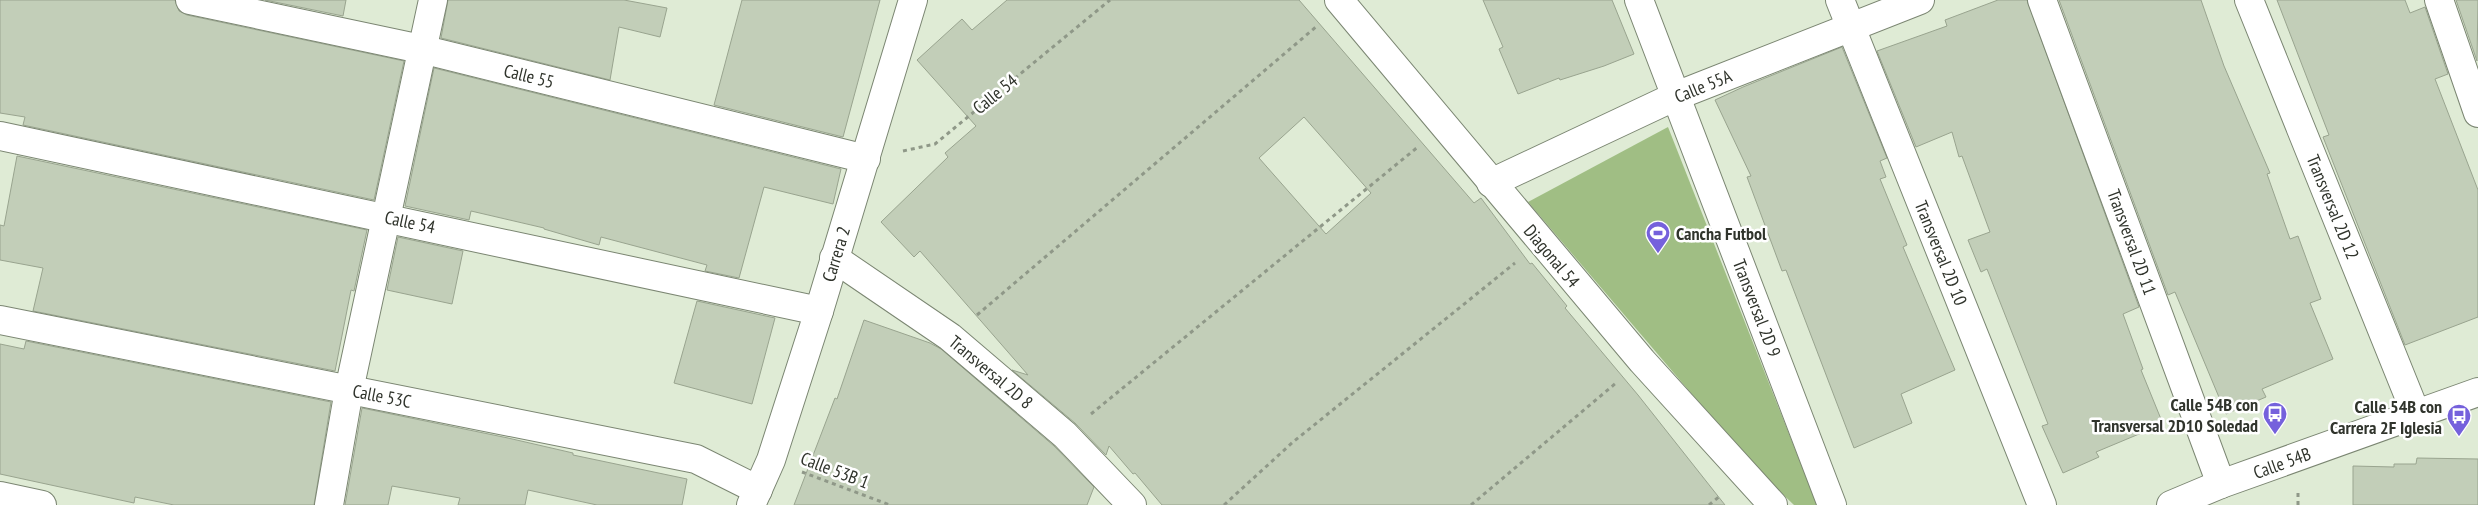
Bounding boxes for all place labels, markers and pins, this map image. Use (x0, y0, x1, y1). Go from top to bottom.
sports icon: Cancha Futbol (1645, 220, 1671, 254)
place label: Cancha Futbol (1676, 222, 1767, 245)
place label: Calle 54B con Transversal 2D10 Soledad (2092, 393, 2258, 437)
place label: Calle 54B con Carrera 2F Iglesia (2330, 395, 2442, 439)
bus stop icon: Calle 54B con Transversal 2D10 Soledad (2262, 401, 2288, 435)
bus stop icon: Calle 54B con Carrera 2F Iglesia (2446, 403, 2472, 437)

